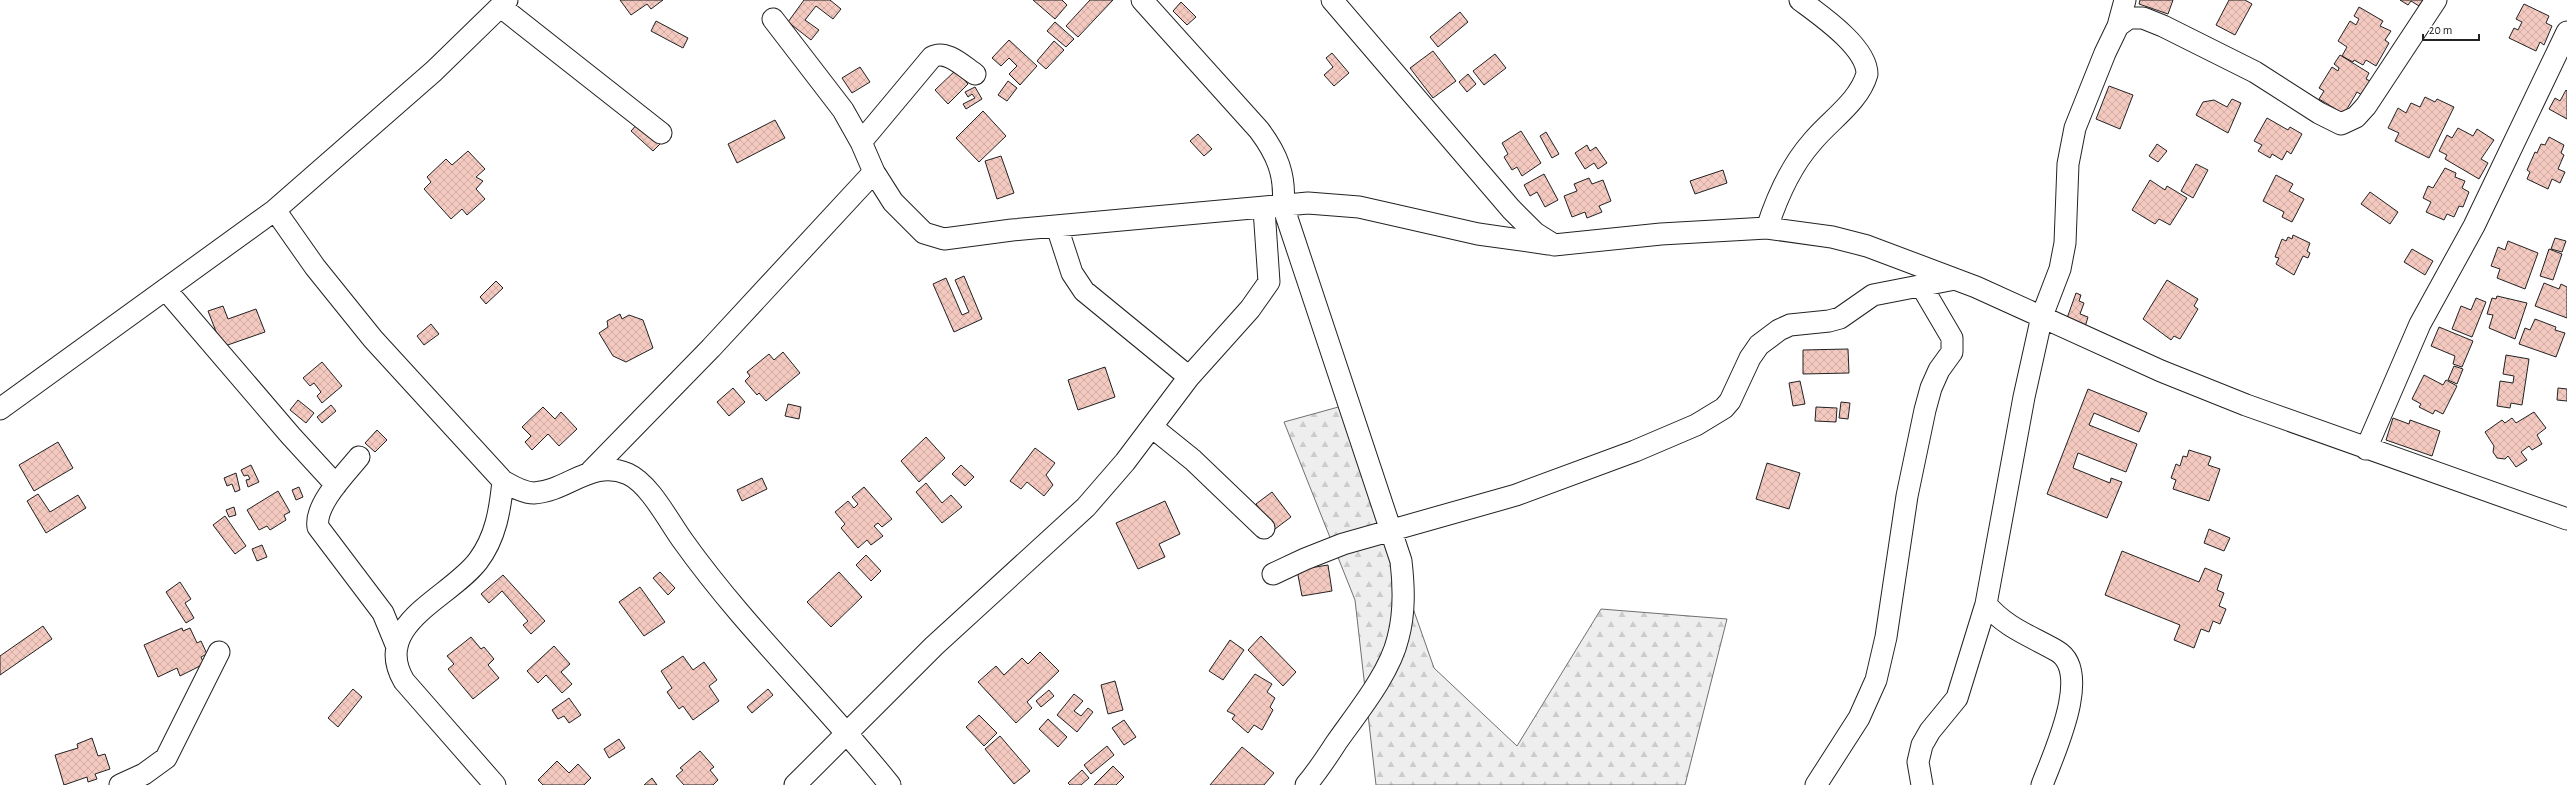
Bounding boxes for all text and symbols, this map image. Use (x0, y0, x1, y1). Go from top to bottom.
scale bar (2423, 16, 2479, 42)
text: 20 m (2429, 24, 2452, 36)

